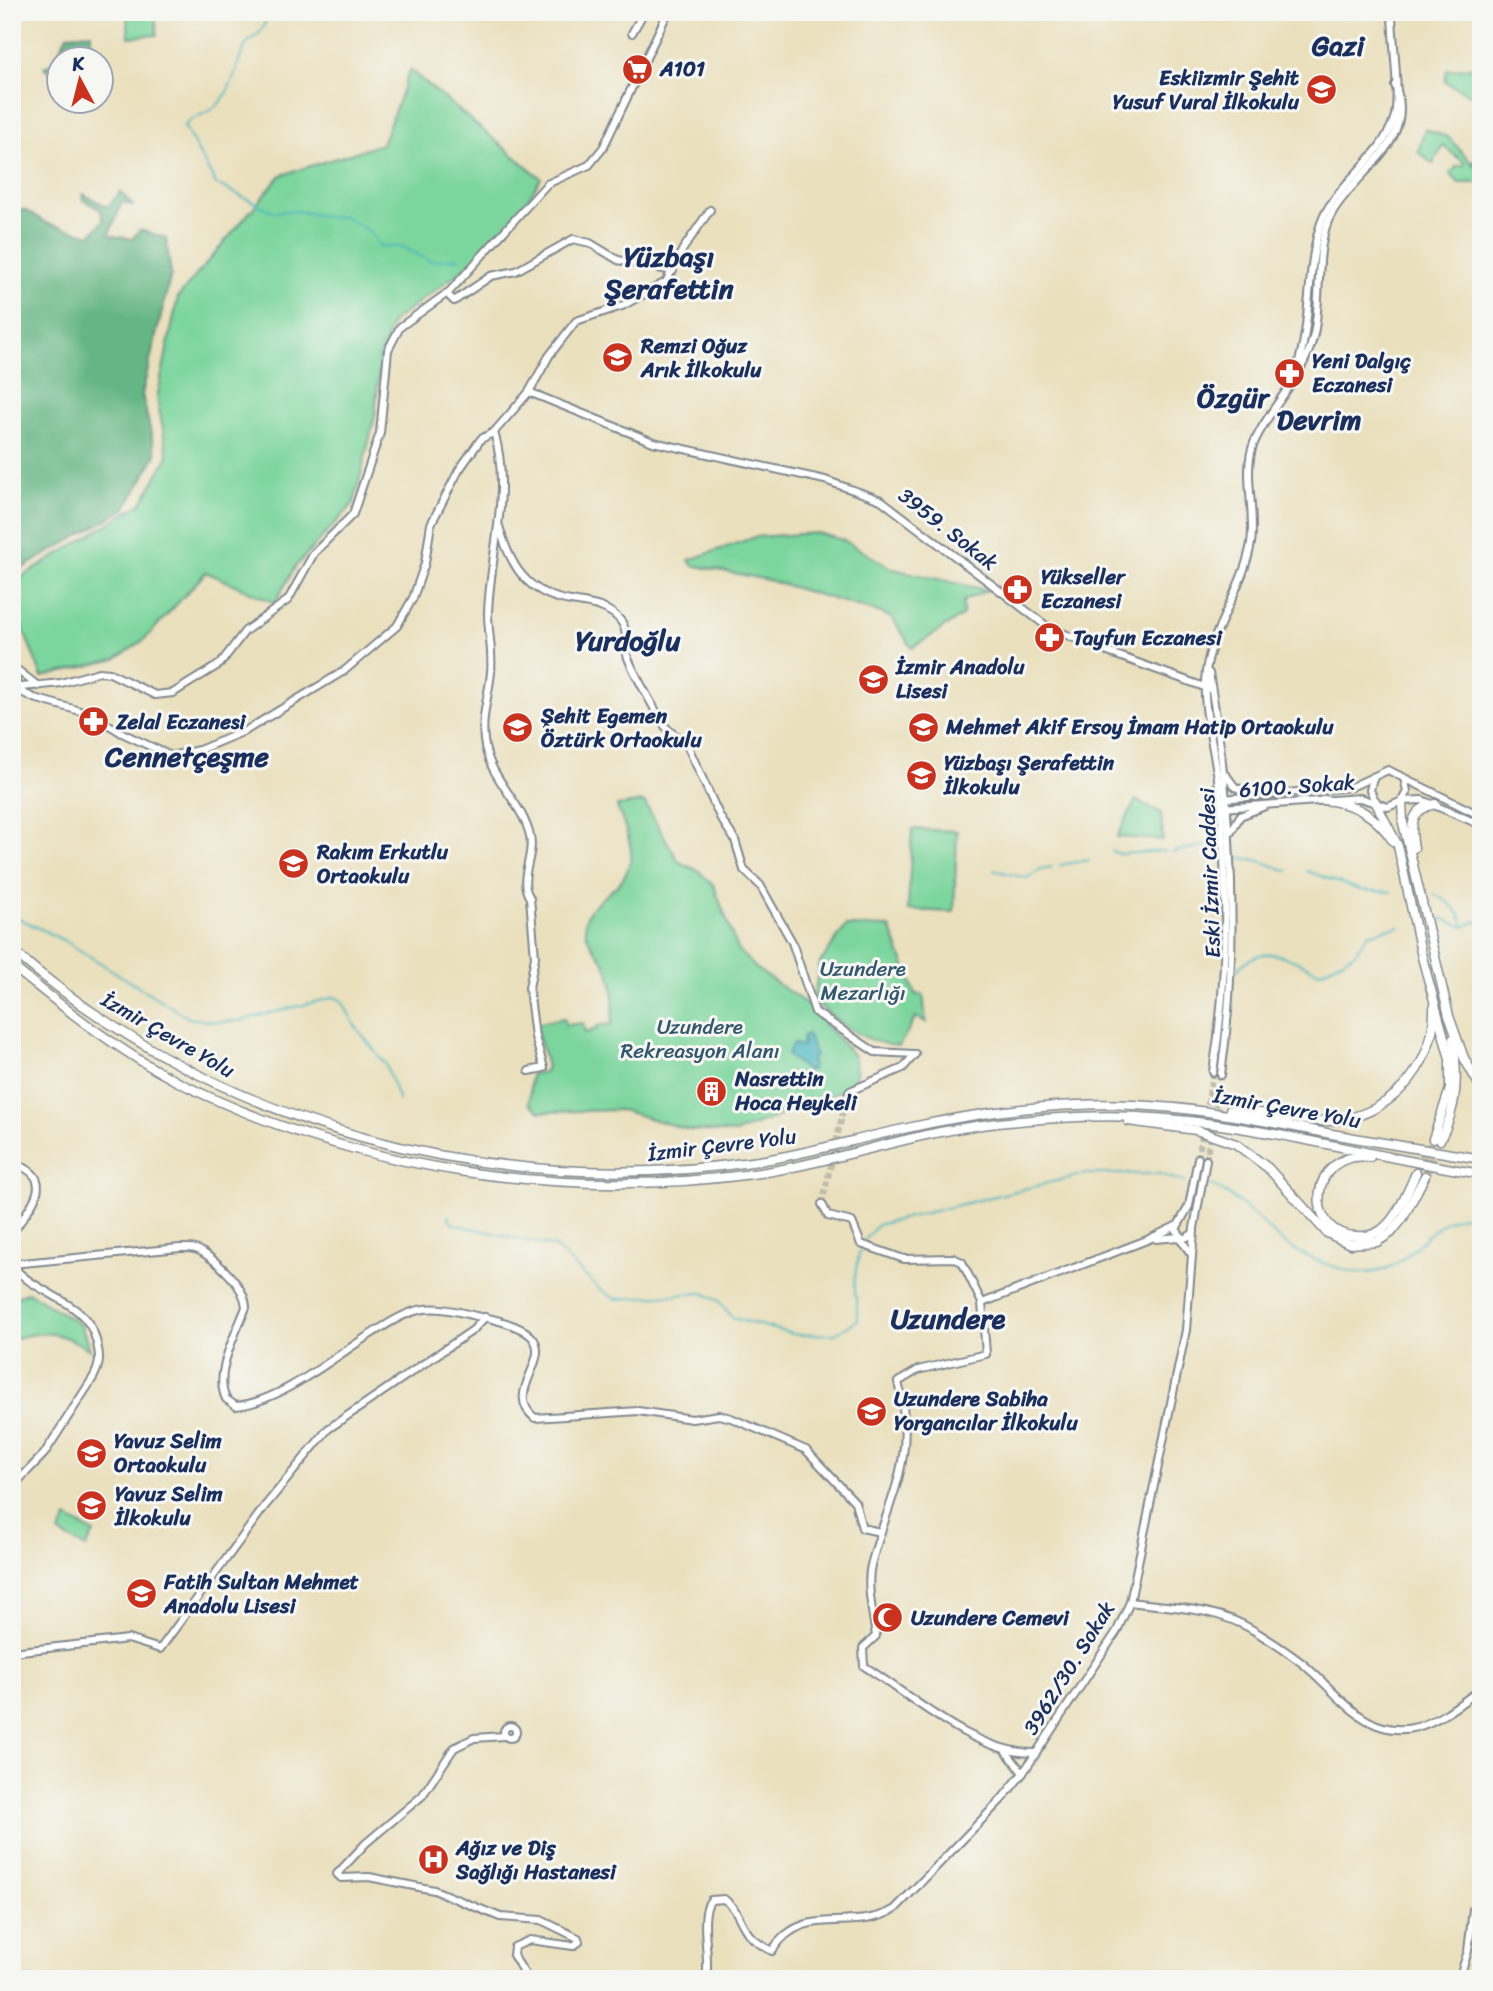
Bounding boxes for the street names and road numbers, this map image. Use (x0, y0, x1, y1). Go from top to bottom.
street label: 3959. Sokak (890, 478, 1006, 580)
street label: 6100. Sokak (1238, 763, 1356, 809)
street label: Eski İzmir Caddesi (1188, 786, 1232, 959)
street label: İzmir Çevre Yolu (93, 981, 243, 1089)
street label: İzmir Çevre Yolu (1209, 1076, 1365, 1140)
street label: İzmir Çevre Yolu (645, 1117, 799, 1173)
street label: 3962/30. Sokak (1013, 1593, 1125, 1743)

